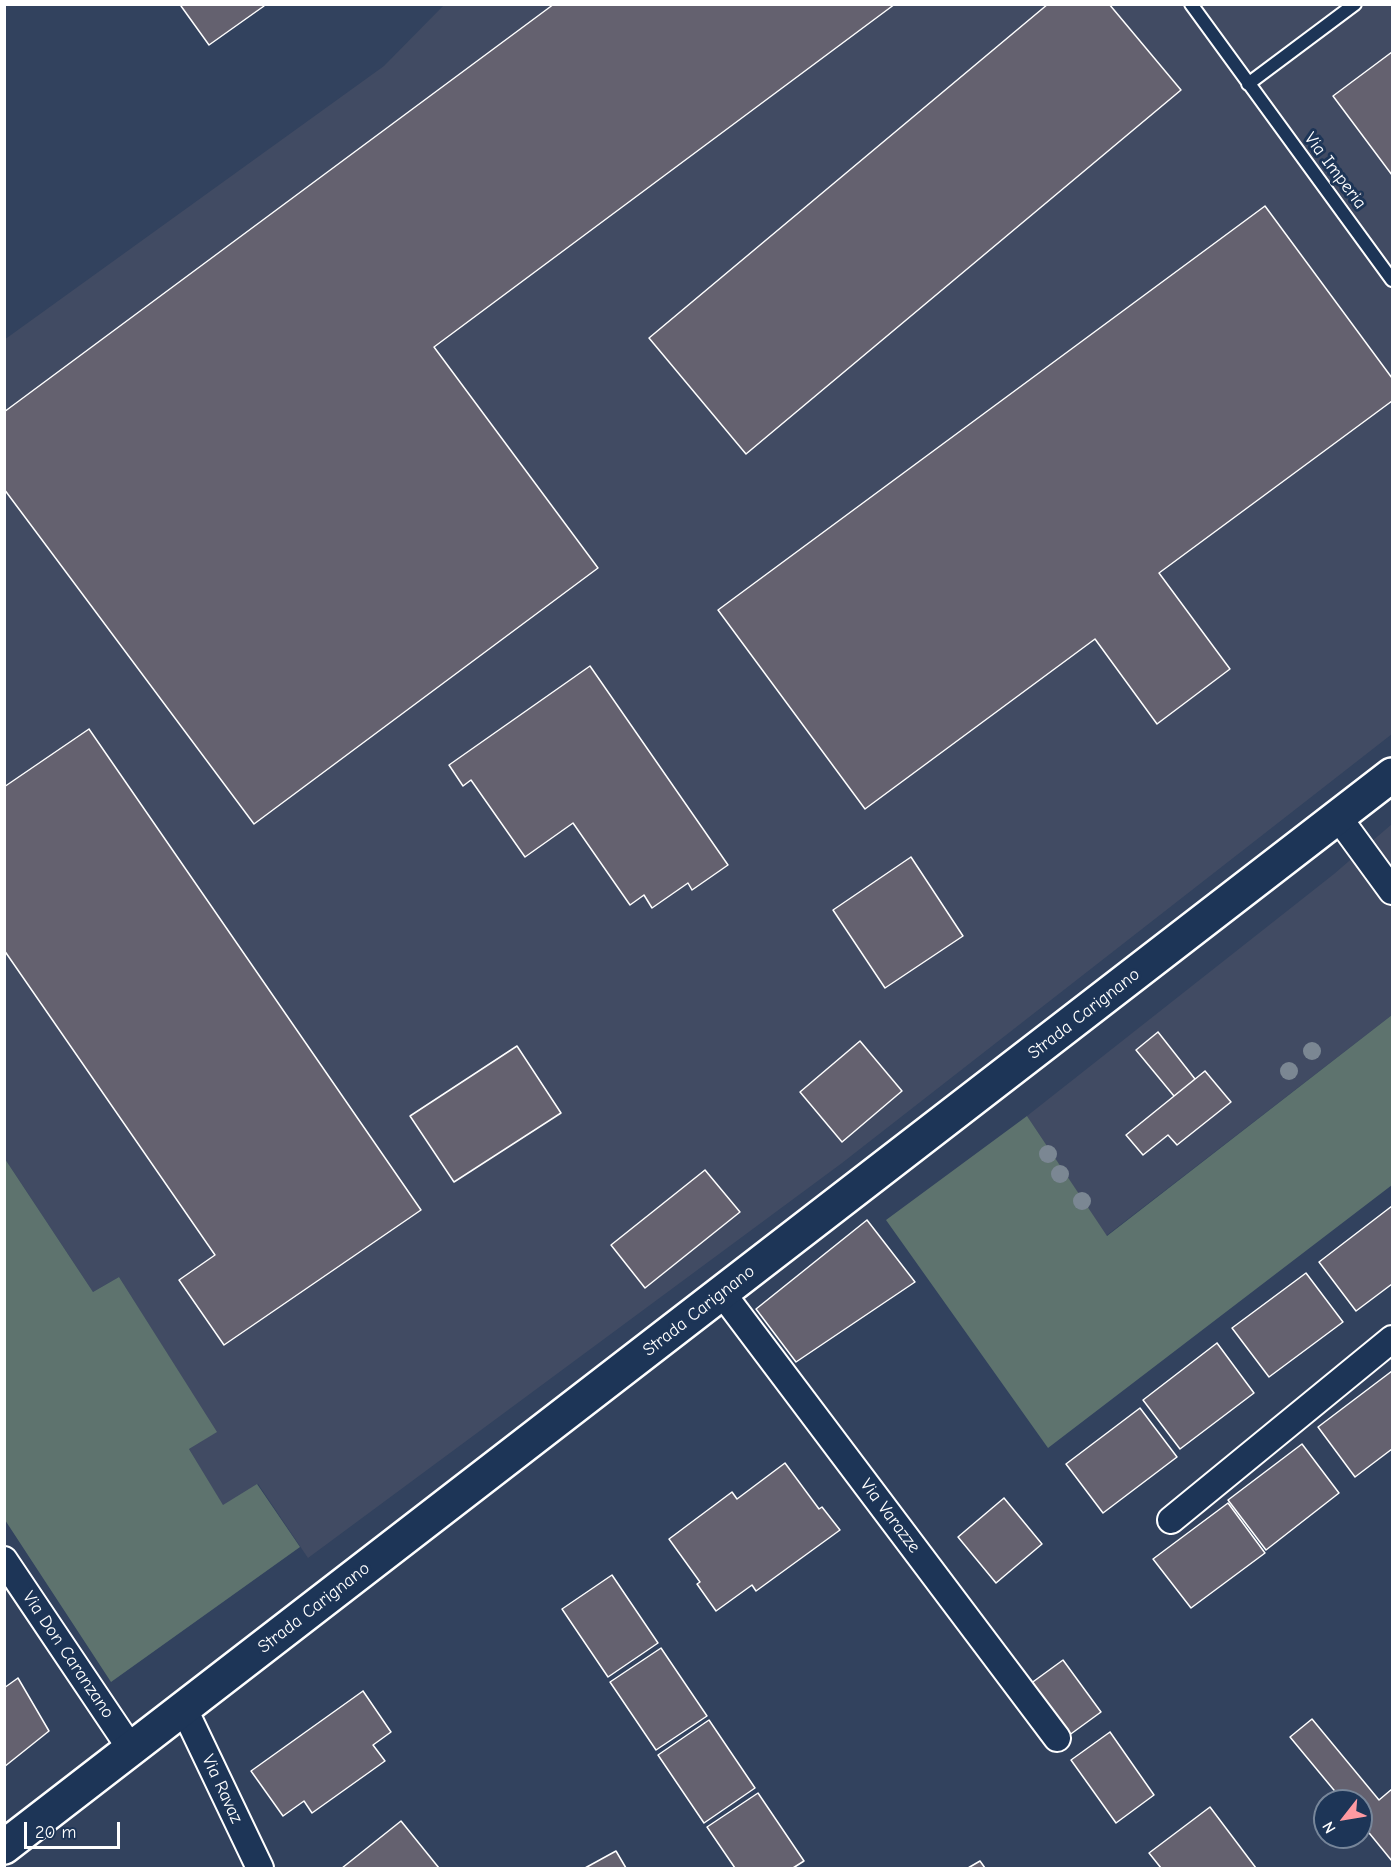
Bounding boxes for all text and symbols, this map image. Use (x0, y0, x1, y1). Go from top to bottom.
street label: Via Imperia (1299, 129, 1371, 213)
street label: Strada Carignano (1024, 964, 1144, 1064)
street label: Strada Carignano (639, 1261, 759, 1361)
street label: Via Varazze (855, 1475, 925, 1557)
street label: Strada Carignano (254, 1558, 374, 1658)
street label: Via Don Caranzano (18, 1587, 118, 1723)
street label: Via Ravaz (197, 1751, 247, 1827)
north arrow (1313, 1789, 1373, 1849)
scale bar (27, 1810, 123, 1848)
text: N (1319, 1818, 1340, 1836)
text: 20 m (35, 1822, 76, 1843)

